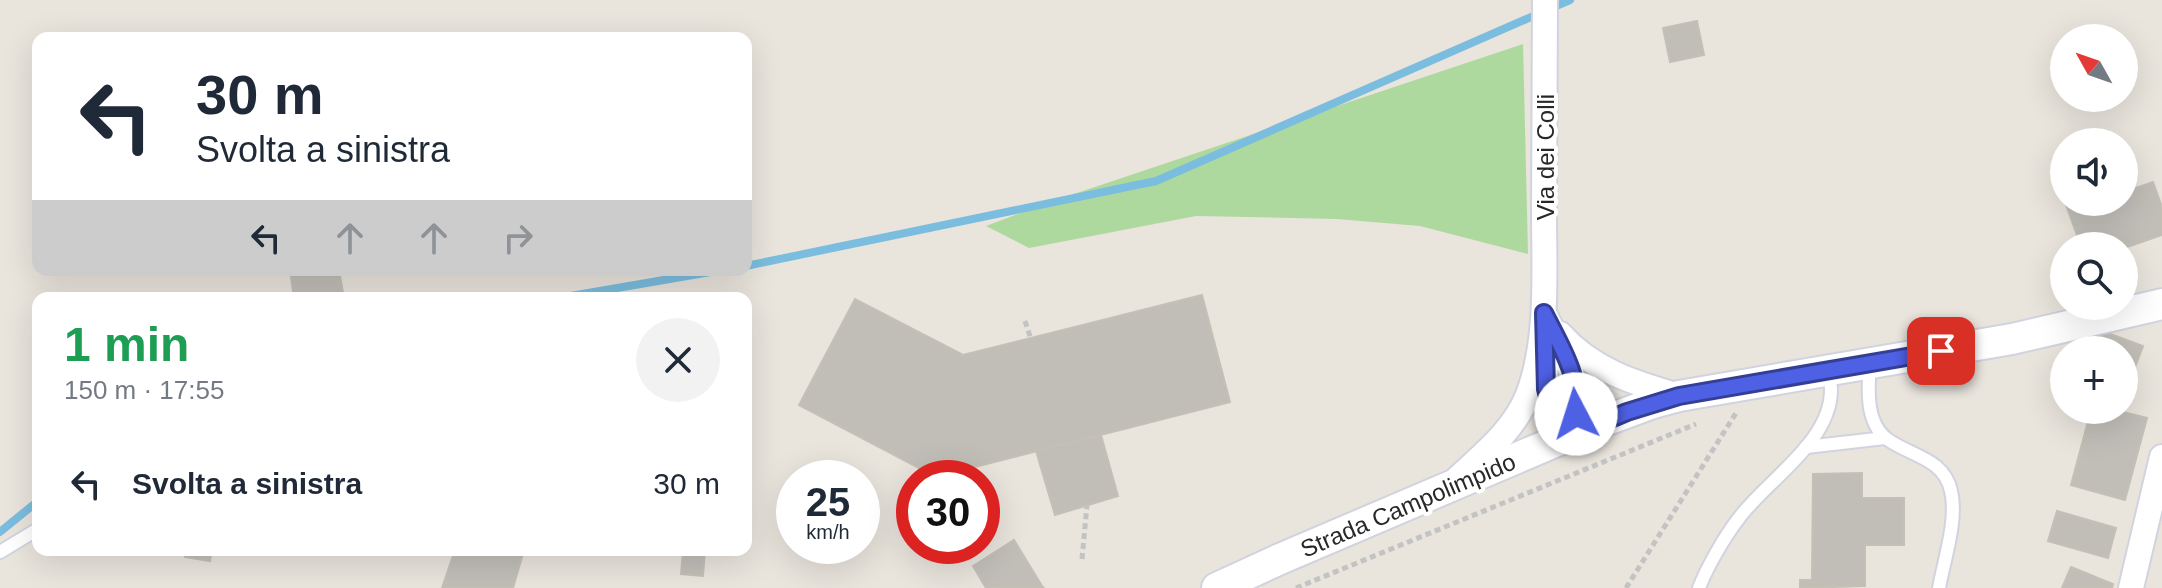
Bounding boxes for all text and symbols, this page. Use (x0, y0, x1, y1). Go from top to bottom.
north arrow (2050, 24, 2138, 112)
map controls (2050, 24, 2138, 424)
text: 30 m (196, 63, 324, 126)
icon: left (64, 64, 168, 168)
street label: Via dei Colli (1532, 94, 1559, 220)
button: sound (2050, 128, 2138, 216)
text: Svolta a sinistra (196, 129, 450, 170)
icon: left (244, 216, 288, 260)
icon: ahead (328, 216, 372, 260)
icon: ahead (412, 216, 456, 260)
icon: right (496, 216, 540, 260)
button: search (2050, 232, 2138, 320)
pin (1907, 317, 1975, 385)
text: 1 min (64, 318, 189, 371)
button: close (636, 318, 720, 402)
icon: arrive (1919, 329, 1963, 373)
button: + (2050, 336, 2138, 424)
position arrow (1534, 372, 1618, 456)
text: 150 m · 17:55 (64, 375, 224, 405)
street label: Strada Campolimpido (1297, 447, 1519, 563)
speed limit sign: 30 (896, 460, 1000, 564)
icon: left (64, 462, 108, 506)
text: Svolta a sinistra (132, 467, 362, 500)
text: 30 m (653, 467, 720, 500)
text: 25 (806, 480, 850, 524)
text: km/h (806, 521, 850, 543)

